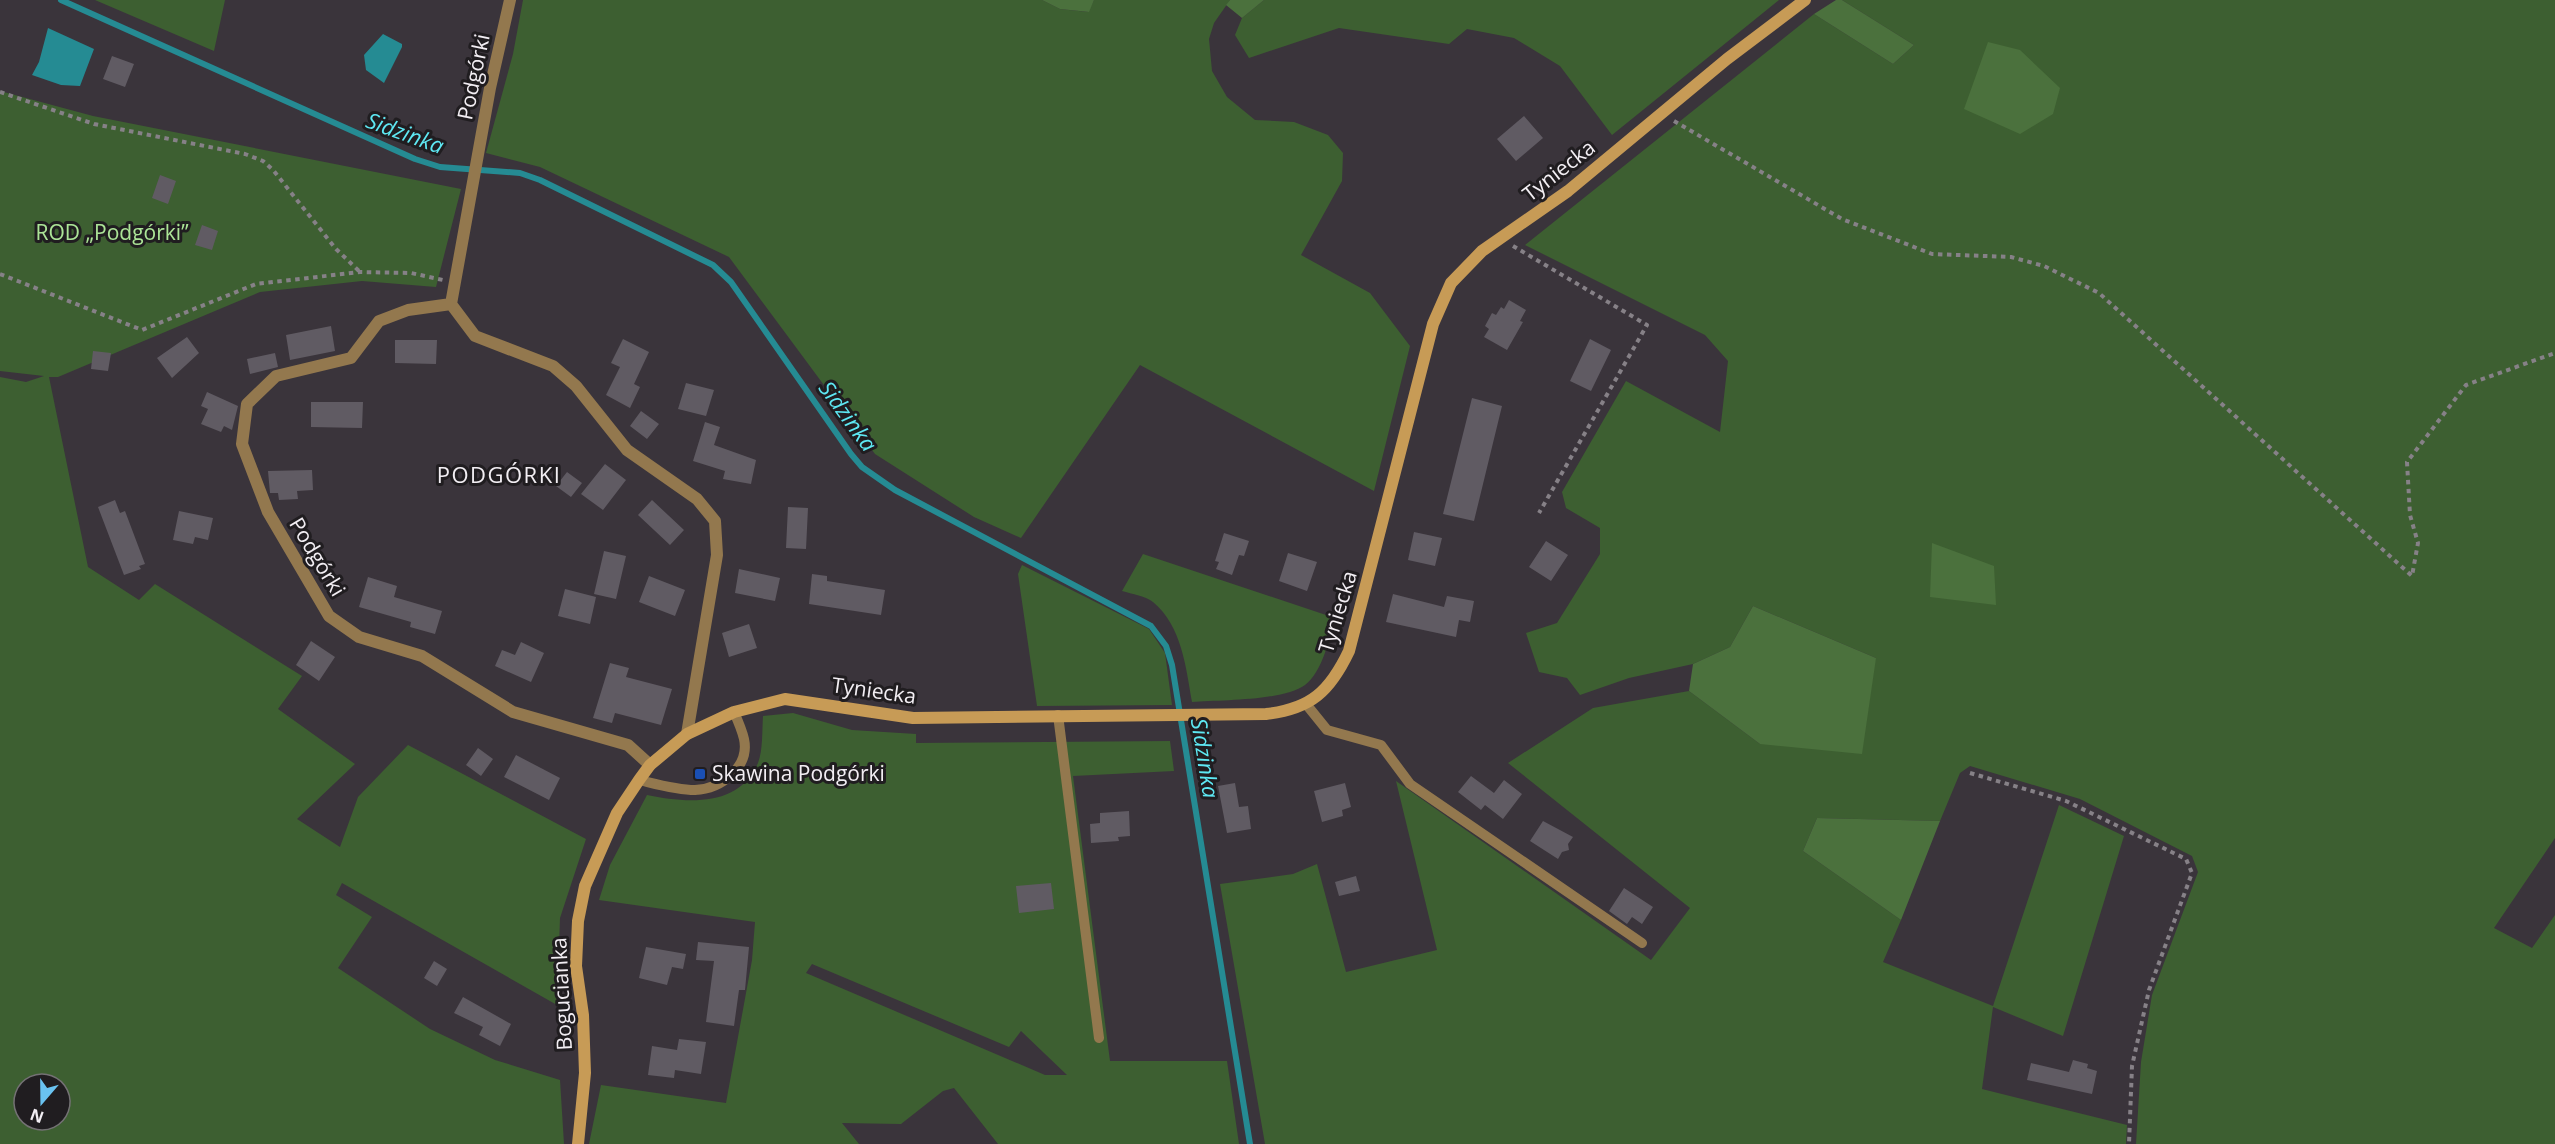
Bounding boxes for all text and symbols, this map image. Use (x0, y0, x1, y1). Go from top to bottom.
street label: Podgórki (450, 31, 496, 122)
water label: Sidzinka (362, 104, 448, 160)
street label: Tyniecka (1516, 133, 1600, 207)
park label: ROD „Podgórki” (36, 218, 189, 246)
water label: Sidzinka (813, 374, 885, 457)
district label: PODGÓRKI (437, 459, 561, 489)
street label: Podgórki (283, 512, 352, 601)
street label: Tyniecka (1311, 567, 1363, 656)
street label: Tyniecka (830, 670, 918, 710)
water label: Sidzinka (1185, 716, 1227, 800)
place label: Skawina Podgórki (712, 759, 885, 787)
marker: Skawina Podgórki (693, 767, 707, 781)
street label: Bogucianka (544, 937, 578, 1051)
north arrow (12, 1072, 72, 1132)
text: N (27, 1104, 47, 1129)

